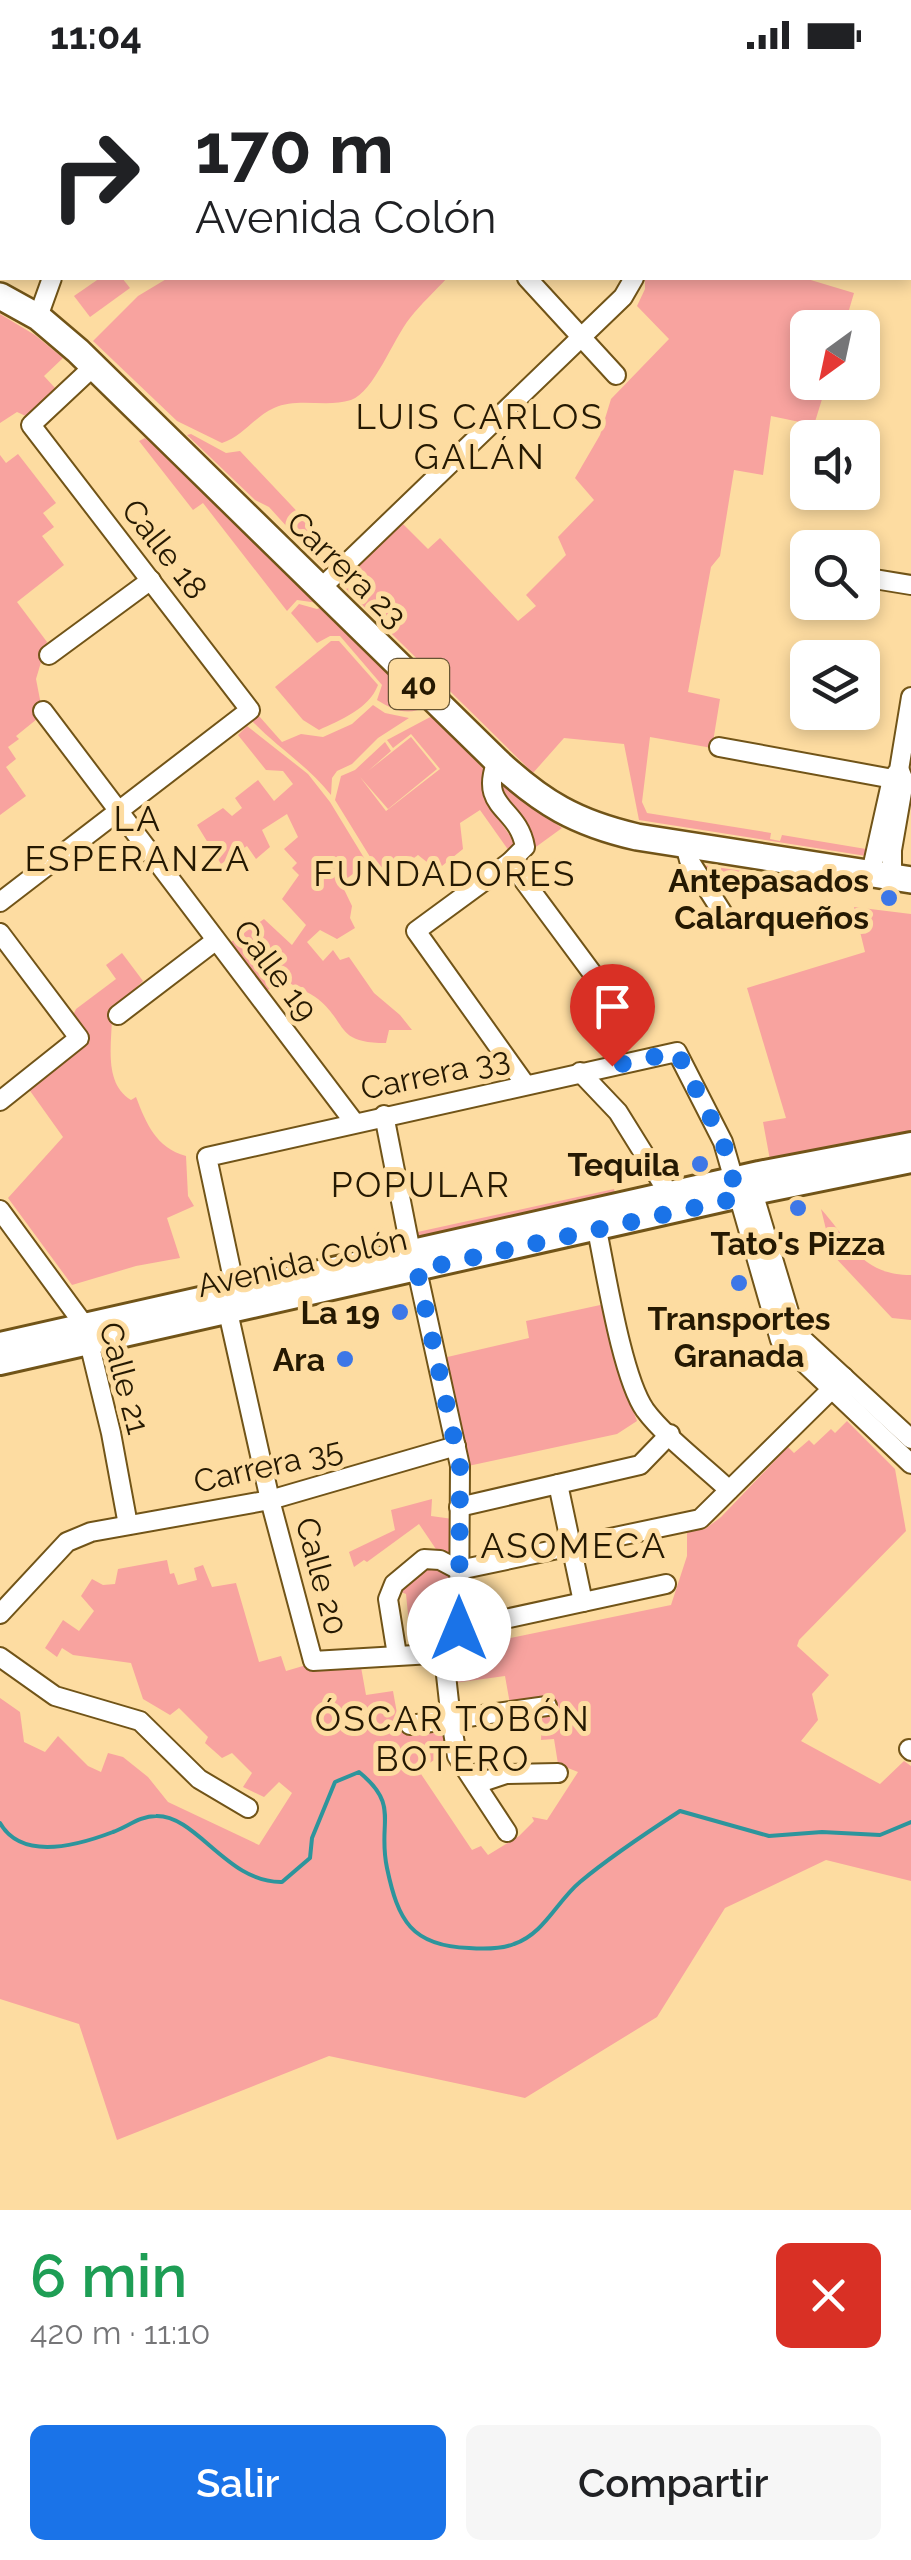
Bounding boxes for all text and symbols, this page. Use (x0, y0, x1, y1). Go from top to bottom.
text: 11:04 (50, 13, 142, 58)
text: 170 m (195, 107, 394, 189)
icon: right (30, 110, 160, 240)
text: Avenida Colón (195, 191, 496, 244)
north arrow (790, 310, 880, 400)
map controls (790, 310, 880, 730)
district label: LUIS CARLOS GALÁN (355, 396, 605, 477)
button: sound (790, 420, 880, 510)
street label: Calle 18 (115, 492, 215, 606)
street label: Carrera 23 (280, 503, 414, 635)
button: search (790, 530, 880, 620)
button: layers (790, 640, 880, 730)
road number: 40 (389, 659, 449, 709)
district label: LA ESPERANZA (24, 798, 252, 879)
district label: FUNDADORES (313, 853, 577, 894)
place label: Antepasados Calarqueños (668, 862, 869, 936)
marker: Antepasados Calarqueños (878, 887, 900, 909)
street label: Calle 19 (226, 912, 326, 1028)
pin (570, 964, 655, 1067)
icon: arrive (585, 979, 640, 1034)
street label: Carrera 33 (357, 1039, 513, 1107)
place label: Tequila (567, 1146, 680, 1183)
marker: Tequila (689, 1153, 711, 1175)
district label: POPULAR (331, 1164, 511, 1205)
marker: Tato's Pizza (787, 1197, 809, 1219)
street label: Avenida Colón (193, 1220, 411, 1304)
place label: Tato's Pizza (711, 1225, 885, 1262)
marker: Transportes Granada (728, 1272, 750, 1294)
place label: La 19 (301, 1294, 380, 1331)
place label: Transportes Granada (647, 1300, 831, 1374)
marker: La 19 (389, 1301, 411, 1323)
street label: Calle 21 (92, 1318, 158, 1438)
place label: Ara (273, 1341, 325, 1378)
marker: Ara (334, 1348, 356, 1370)
street label: Carrera 35 (190, 1430, 346, 1500)
street label: Calle 20 (289, 1513, 355, 1639)
district label: ASOMECA (480, 1525, 668, 1566)
position arrow (407, 1577, 511, 1681)
district label: ÓSCAR TOBÓN BOTERO (315, 1698, 591, 1779)
text: 6 min (30, 2241, 187, 2311)
button: close (776, 2243, 881, 2348)
text: 420 m · 11:10 (30, 2314, 210, 2351)
button: Salir (30, 2425, 446, 2540)
button: Compartir (466, 2425, 881, 2540)

